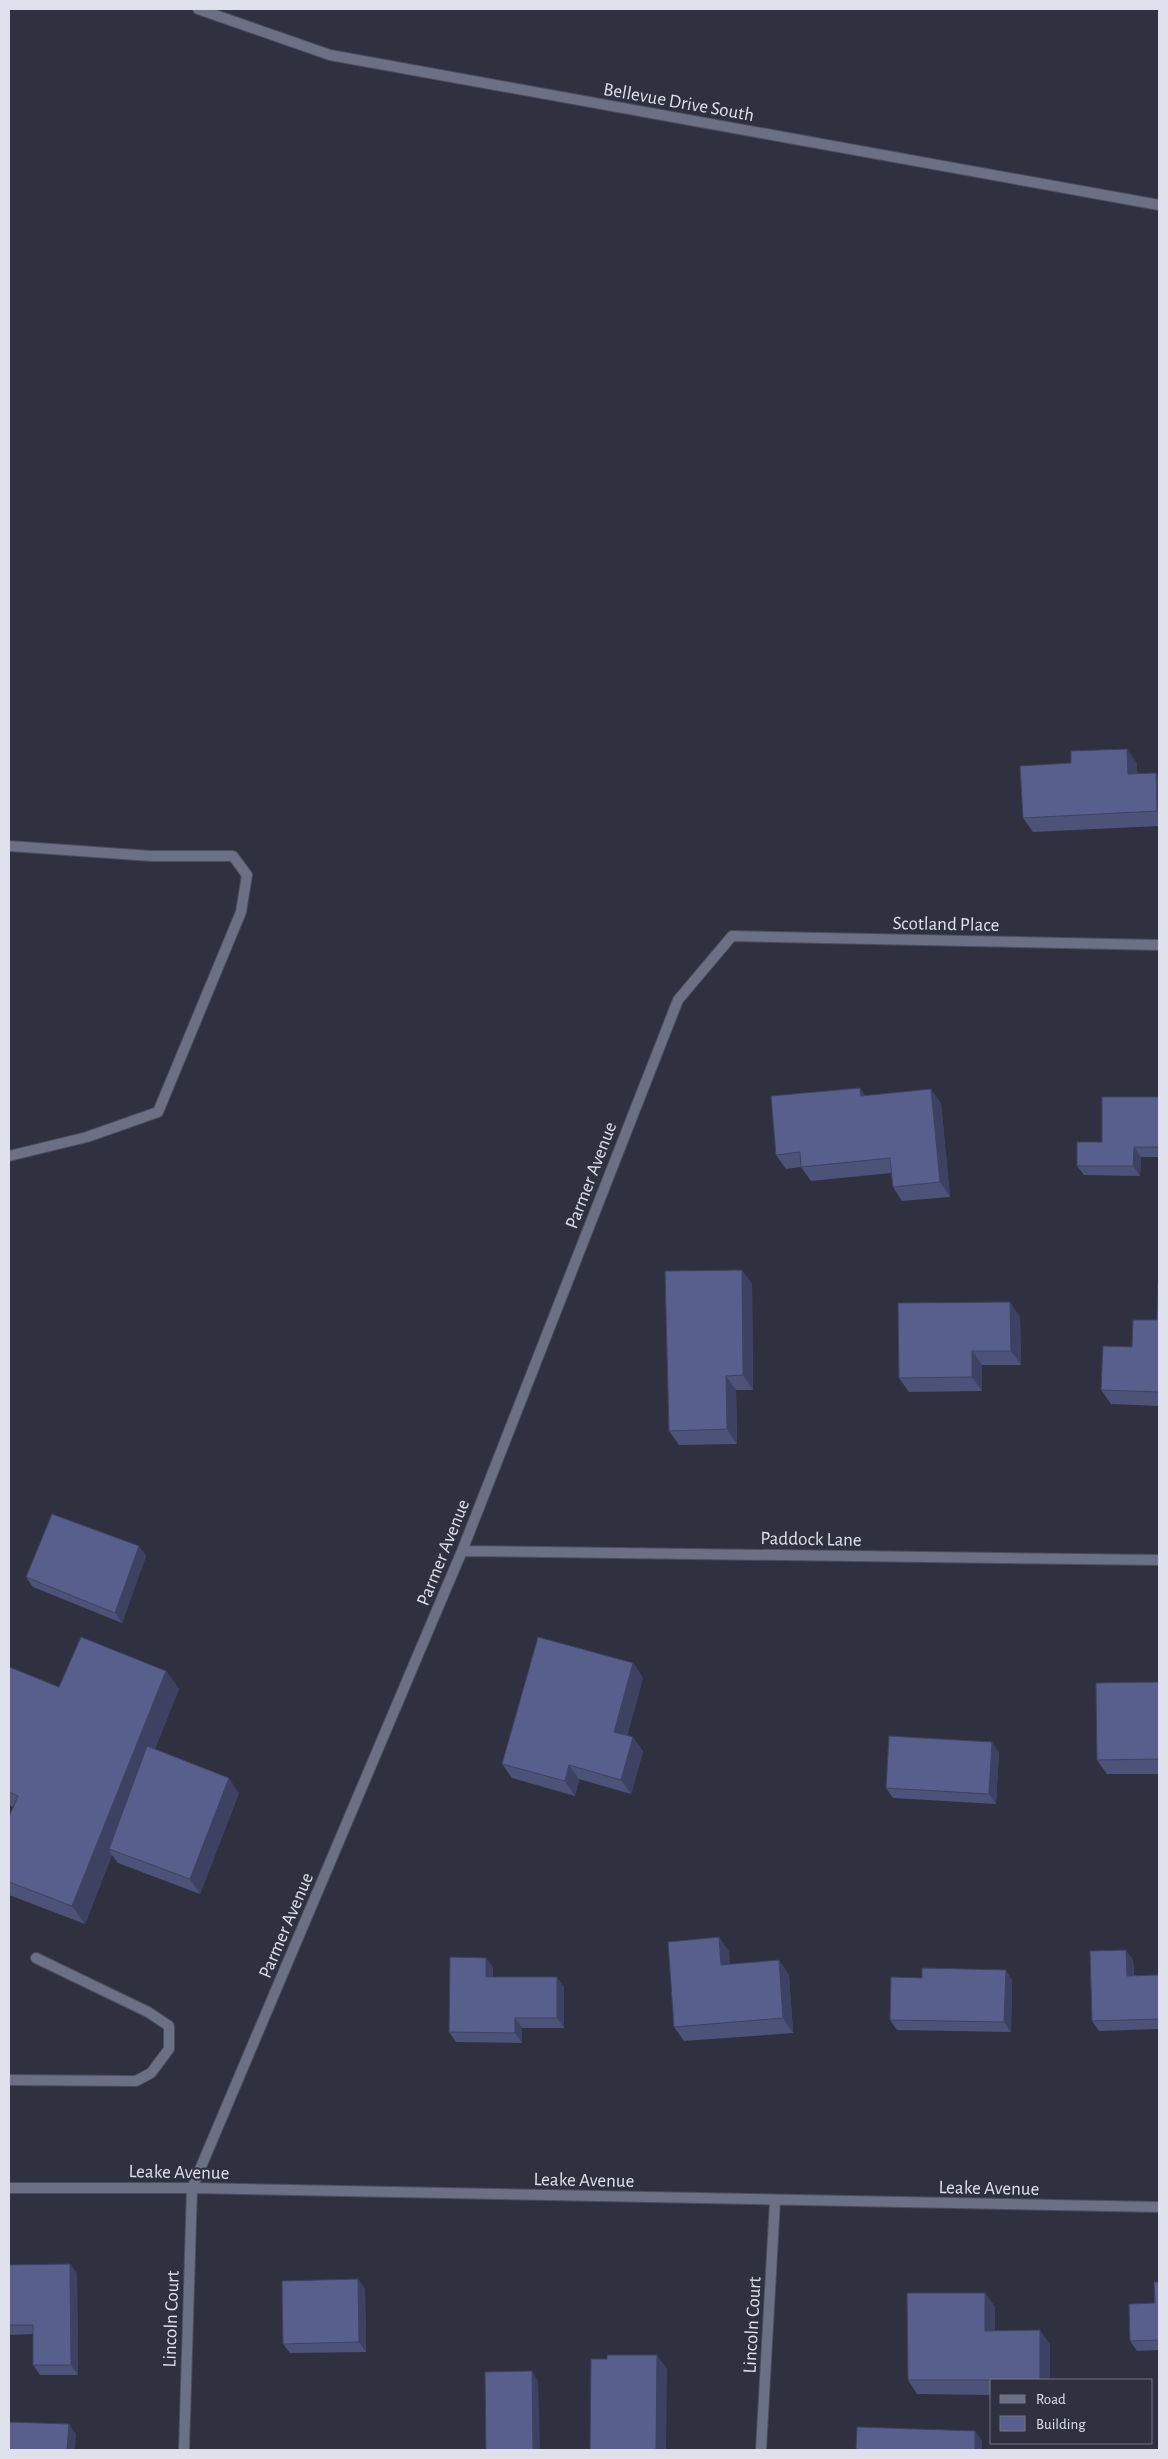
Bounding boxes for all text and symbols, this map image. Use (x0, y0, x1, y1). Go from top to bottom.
street label: Bellevue Drive South (602, 80, 756, 125)
street label: Scotland Place (892, 914, 1000, 935)
street label: Parmer Avenue (562, 1120, 620, 1232)
street label: Parmer Avenue (413, 1497, 473, 1608)
street label: Paddock Lane (760, 1529, 862, 1550)
street label: Parmer Avenue (256, 1870, 317, 1981)
street label: Leake Avenue (128, 2162, 230, 2183)
street label: Leake Avenue (533, 2170, 635, 2191)
street label: Leake Avenue (938, 2178, 1040, 2199)
street label: Lincoln Court (160, 2270, 183, 2368)
street label: Lincoln Court (740, 2276, 765, 2374)
legend (990, 2379, 1153, 2444)
text: Road (1036, 2392, 1066, 2407)
text: Building (1036, 2417, 1086, 2432)

